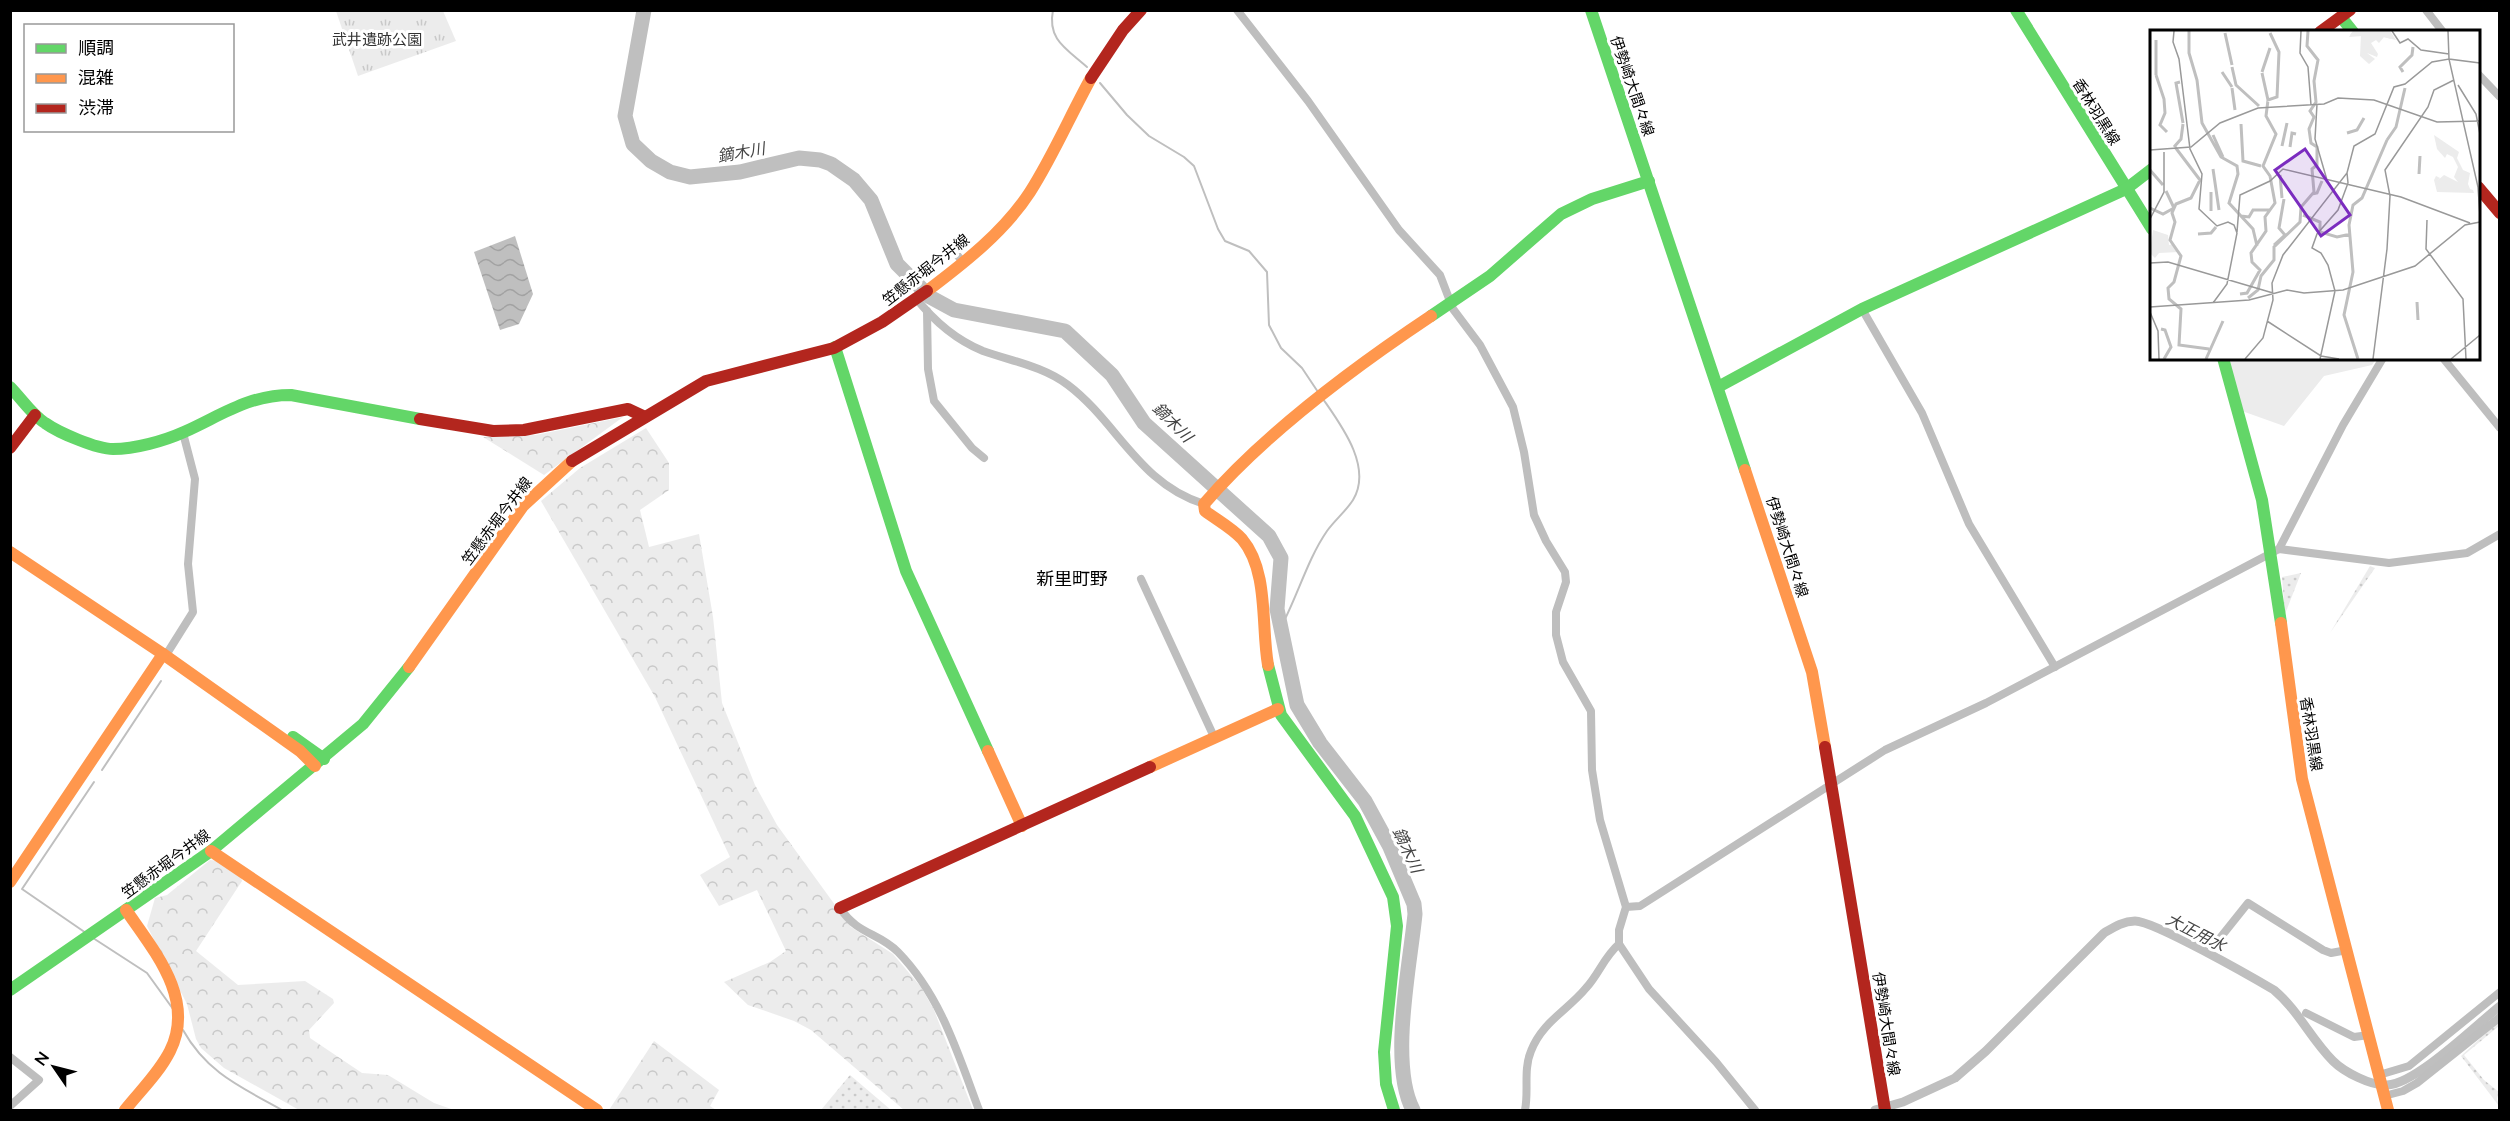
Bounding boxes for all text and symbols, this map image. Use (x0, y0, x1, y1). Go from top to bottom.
legend (24, 24, 234, 132)
park label: 武井遺跡公園 (332, 30, 422, 48)
inset map (2150, 30, 2480, 360)
street label: 伊勢崎大間々線 (1607, 33, 1659, 138)
text: 順調 (78, 36, 114, 58)
text: 混雑 (78, 66, 114, 88)
street label: 香林羽黒線 (2069, 75, 2124, 148)
text: 渋滞 (78, 96, 114, 118)
water label: 鏑木川 (716, 138, 768, 165)
street label: 笠懸赤堀今井線 (878, 230, 972, 309)
water label: 鏑木川 (1150, 398, 1198, 447)
street label: 笠懸赤堀今井線 (457, 473, 535, 568)
street label: 伊勢崎大間々線 (1763, 494, 1813, 599)
district label: 新里町野 (1036, 567, 1108, 589)
street label: 香林羽黒線 (2297, 695, 2327, 772)
water label: 鏑木川 (1390, 824, 1428, 877)
street label: 笠懸赤堀今井線 (118, 825, 213, 901)
water label: 大正用水 (2163, 909, 2231, 955)
street label: 伊勢崎大間々線 (1870, 971, 1904, 1077)
north arrow (24, 1037, 84, 1097)
text: N (30, 1048, 53, 1069)

